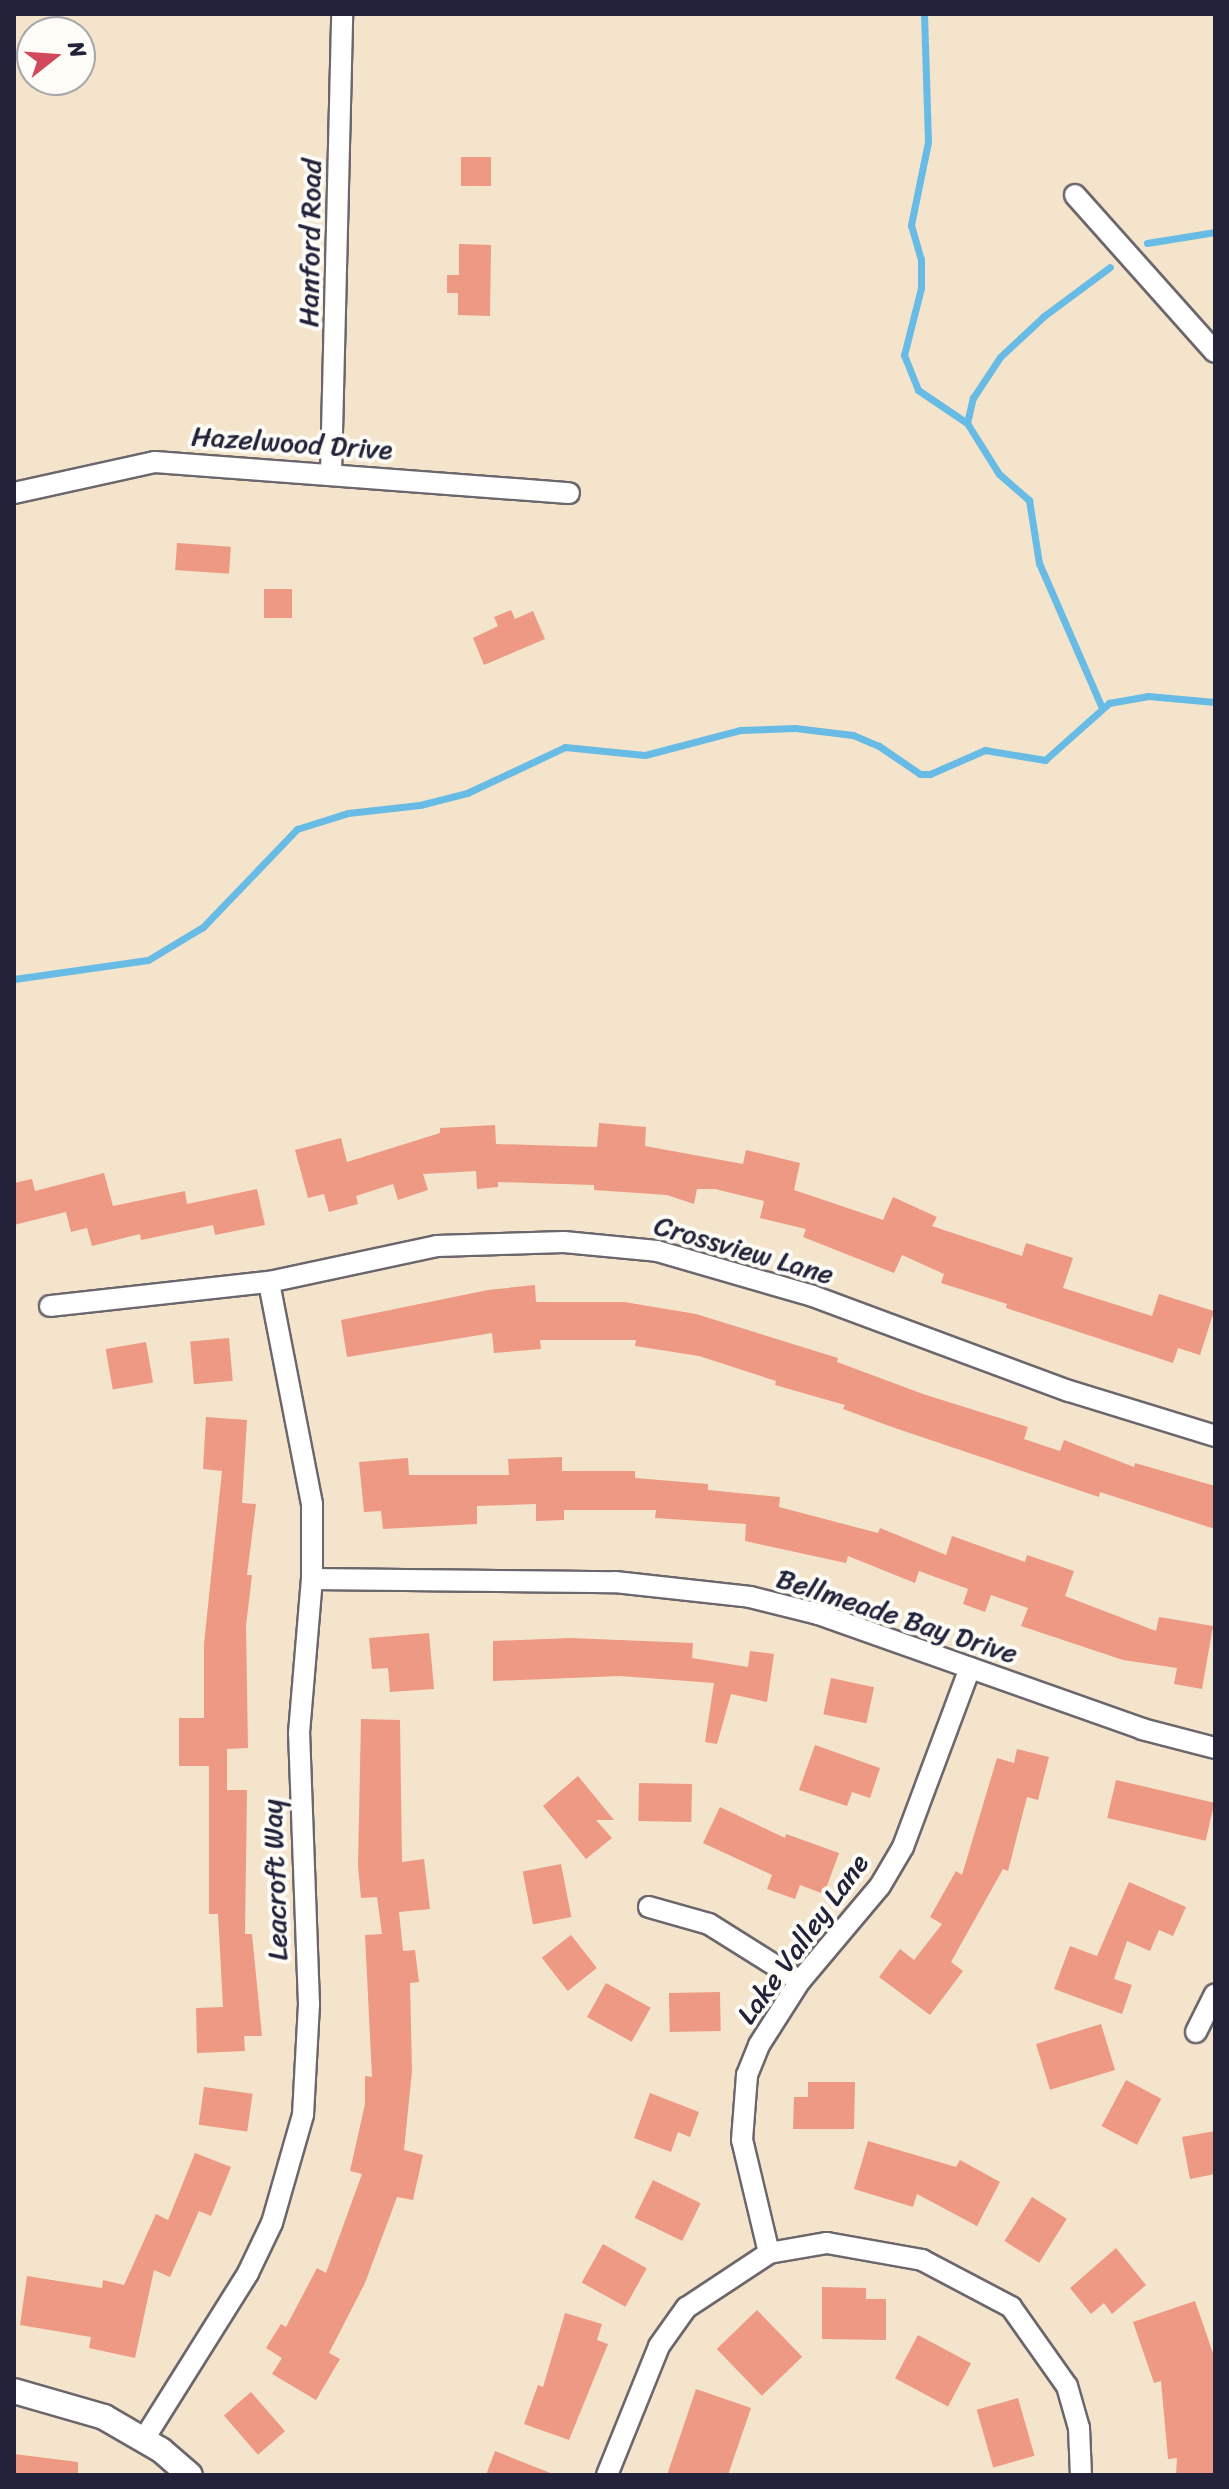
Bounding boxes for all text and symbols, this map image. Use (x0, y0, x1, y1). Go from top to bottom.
north arrow (16, 16, 96, 96)
text: N (57, 36, 98, 62)
street label: Hanford Road (292, 158, 328, 328)
street label: Hazelwood Drive (190, 419, 394, 467)
street label: Crossview Lane (651, 1208, 837, 1292)
street label: Bellmeade Bay Drive (772, 1561, 1022, 1671)
street label: Leacroft Way (255, 1799, 295, 1961)
street label: Lake Valley Lane (730, 1848, 876, 2030)

